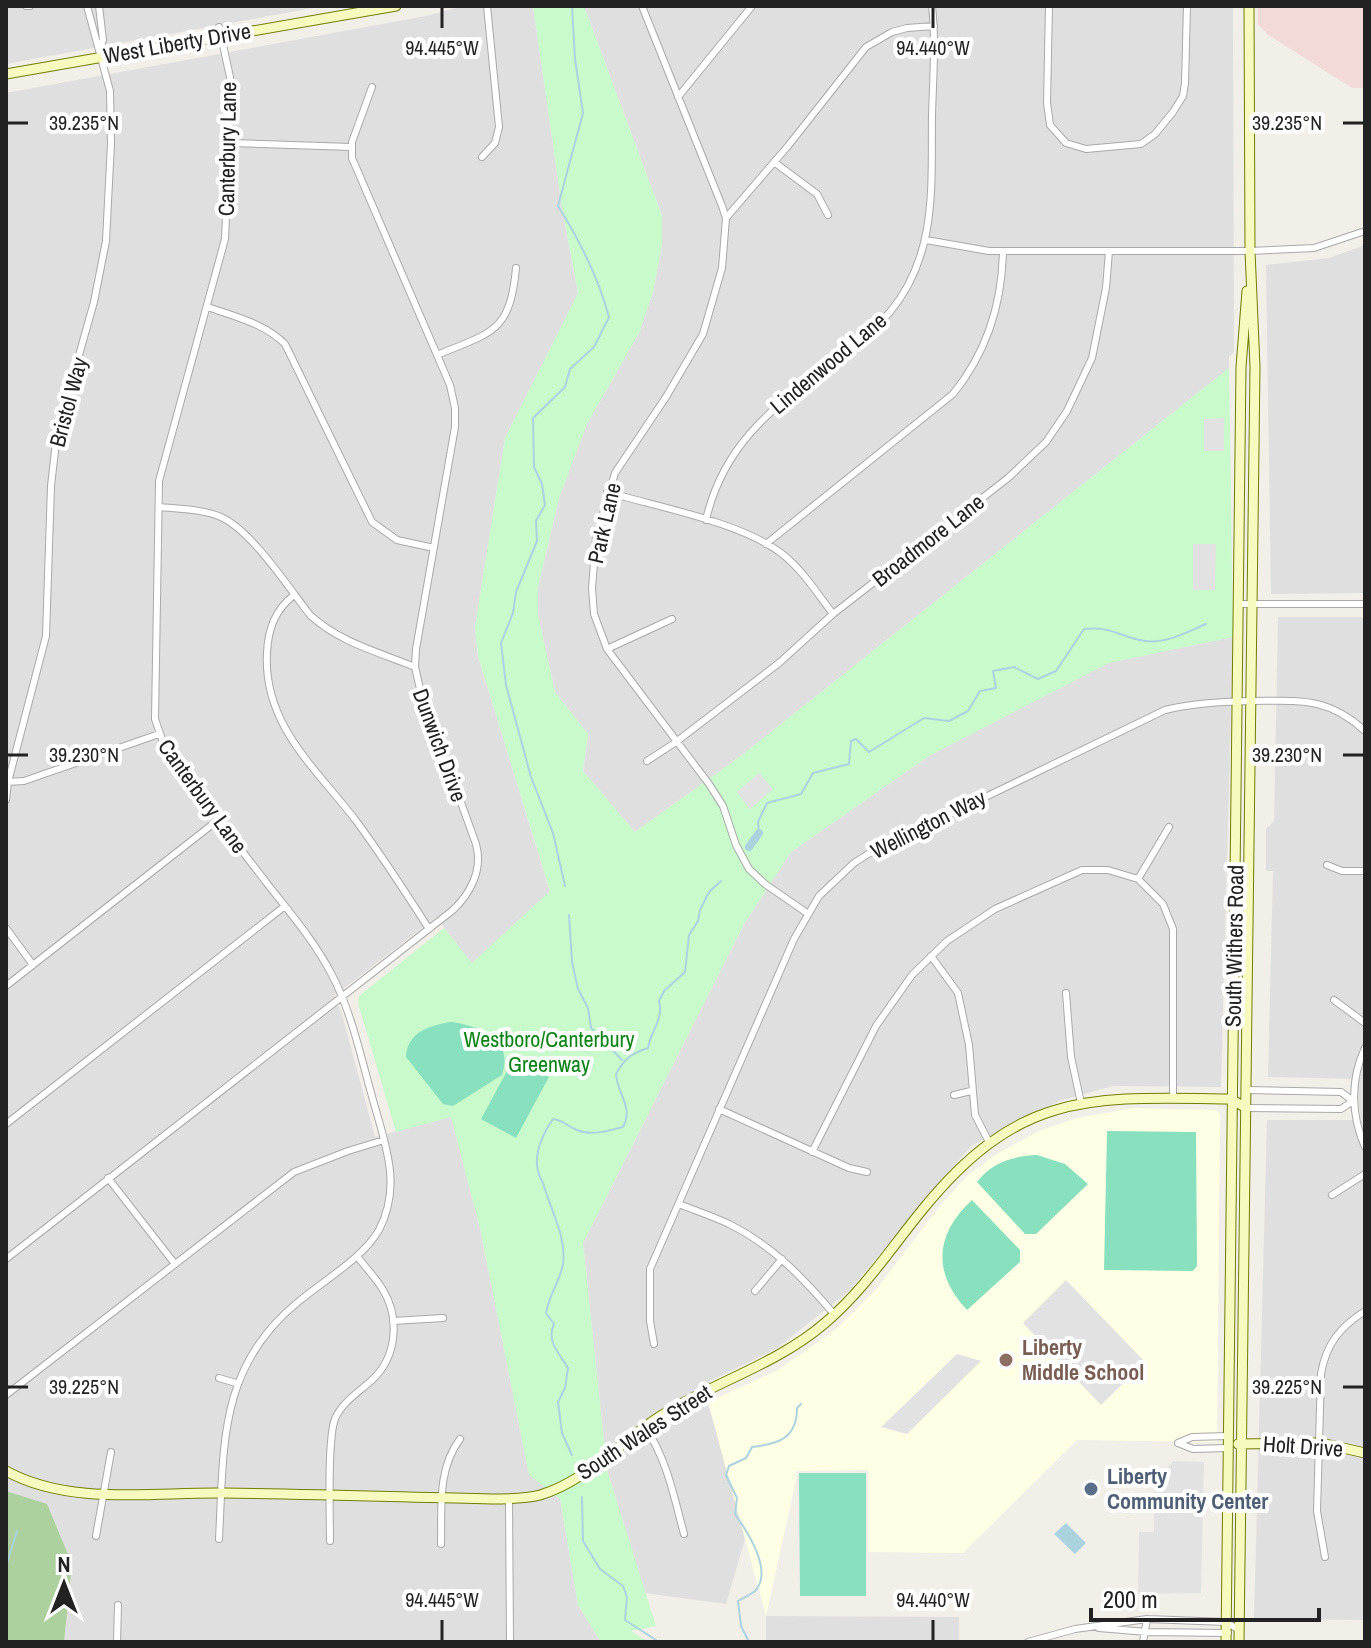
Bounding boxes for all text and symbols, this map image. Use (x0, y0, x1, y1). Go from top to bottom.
street label: West Liberty Drive (101, 15, 253, 71)
text: 94.445°W (405, 34, 479, 61)
text: 94.440°W (896, 34, 970, 61)
street label: Canterbury Lane (211, 82, 243, 216)
text: 39.235°N (49, 109, 119, 136)
text: 39.235°N (1252, 109, 1322, 136)
street label: Lindenwood Lane (763, 305, 893, 421)
street label: Bristol Way (42, 354, 94, 450)
street label: Park Lane (580, 480, 628, 566)
street label: Broadmore Lane (866, 487, 990, 593)
street label: Dunwich Drive (406, 684, 474, 806)
street label: Canterbury Lane (151, 733, 255, 859)
text: 39.230°N (49, 741, 119, 768)
text: 39.230°N (1252, 741, 1322, 768)
street label: Wellington Way (865, 782, 991, 866)
street label: South Withers Road (1218, 865, 1250, 1027)
park label: Westboro/Canterbury Greenway (463, 1024, 635, 1079)
place label: Liberty Middle School (1022, 1332, 1144, 1387)
marker: Liberty Middle School (997, 1351, 1015, 1369)
text: 39.225°N (49, 1373, 119, 1400)
text: 39.225°N (1252, 1373, 1322, 1400)
street label: South Wales Street (571, 1377, 717, 1487)
street label: Holt Drive (1262, 1428, 1344, 1464)
place label: Liberty Community Center (1107, 1461, 1268, 1516)
marker: Liberty Community Center (1082, 1480, 1100, 1498)
north arrow (24, 1544, 104, 1624)
text: N (57, 1549, 71, 1579)
scale bar (1091, 1572, 1319, 1622)
text: 200 m (1103, 1583, 1158, 1615)
text: 94.445°W (405, 1586, 479, 1613)
text: 94.440°W (896, 1586, 970, 1613)

